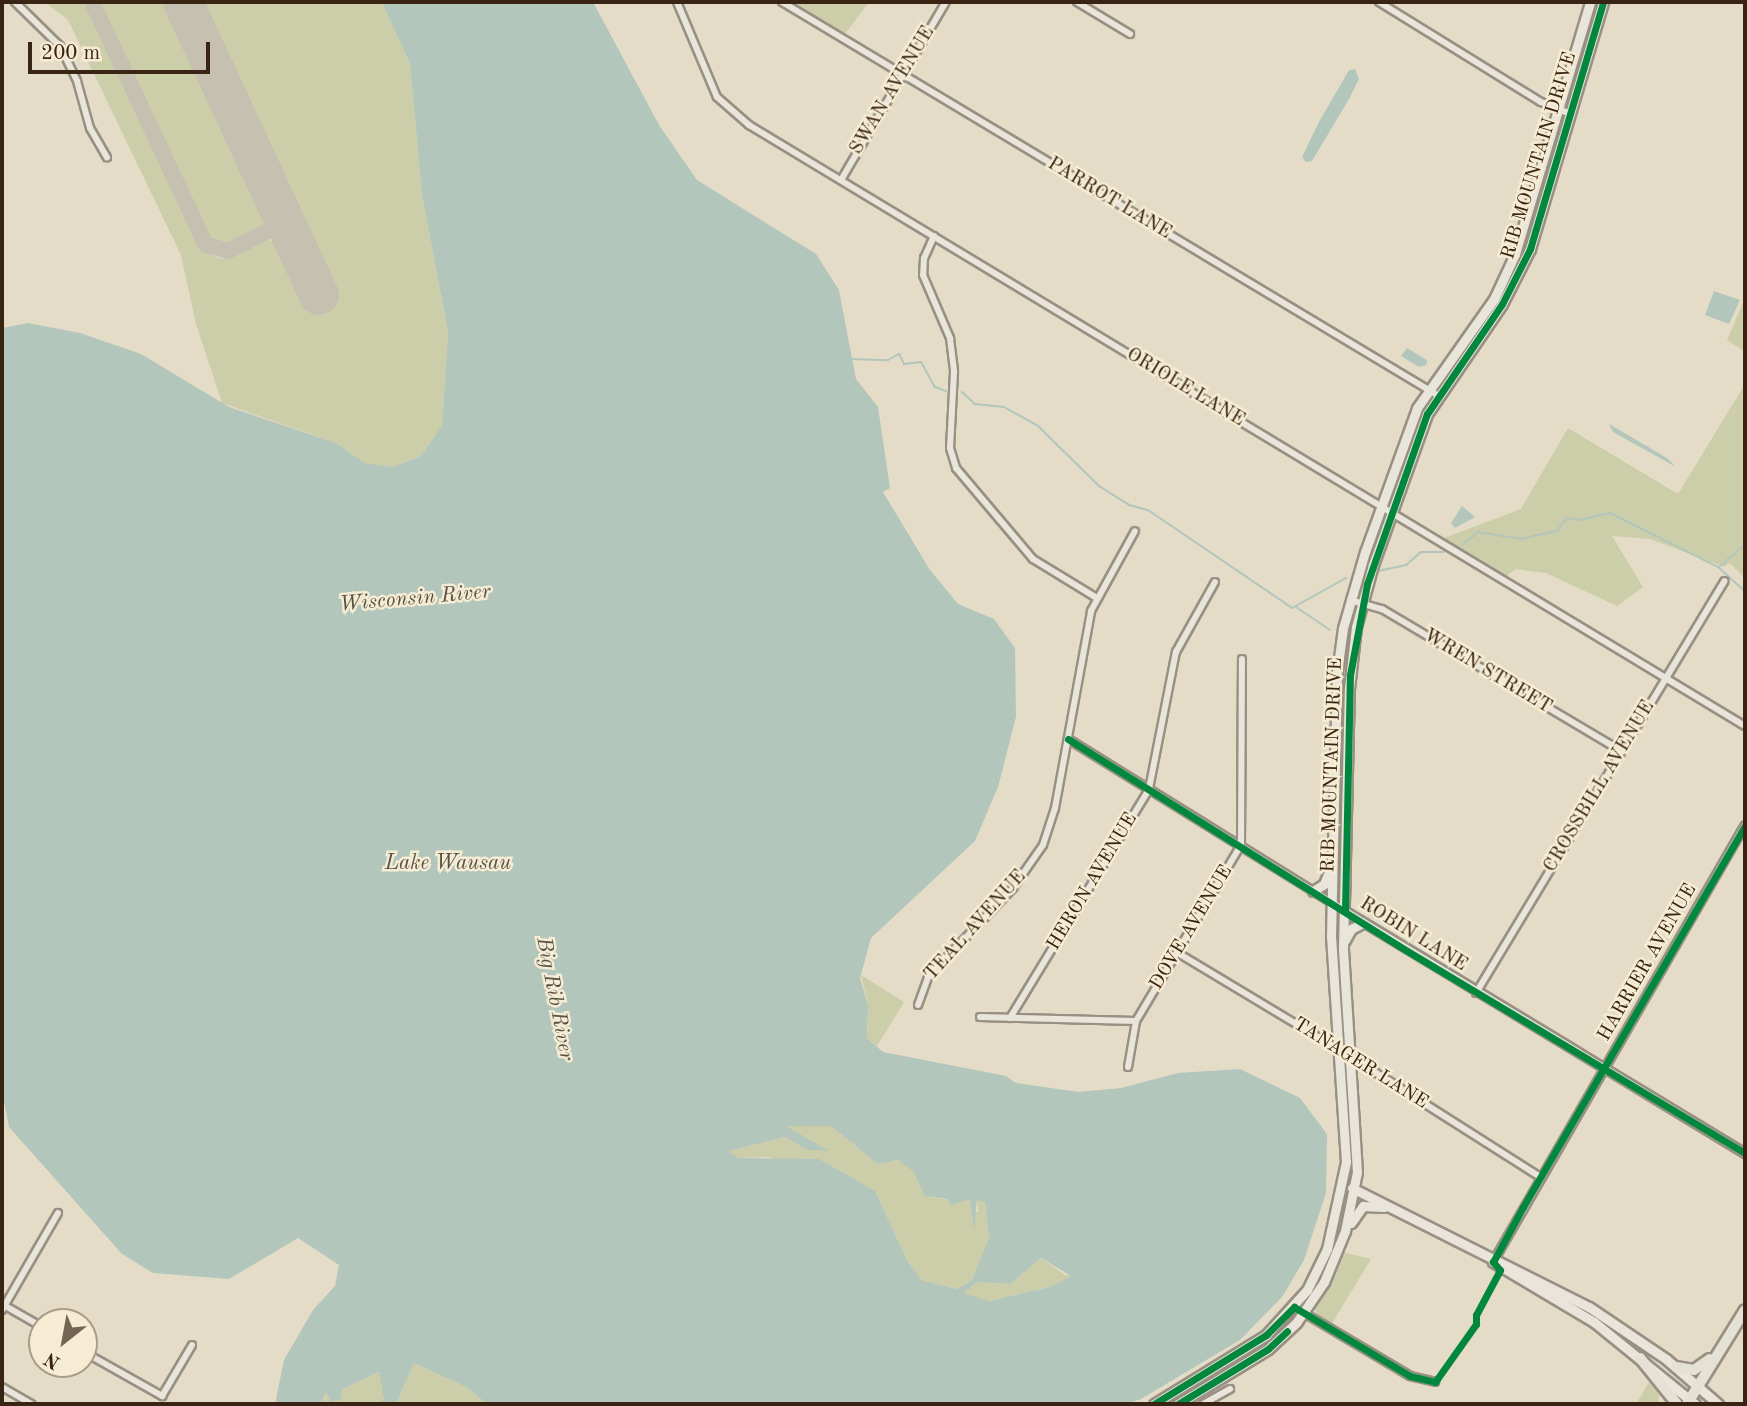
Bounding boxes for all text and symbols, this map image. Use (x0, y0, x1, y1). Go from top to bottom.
street label: SWAN AVENUE (846, 23, 940, 159)
scale bar (32, 28, 214, 72)
text: 200 m (41, 43, 100, 64)
street label: RIB MOUNTAIN DRIVE (1498, 50, 1582, 262)
street label: PARROT LANE (1043, 153, 1175, 245)
street label: ORIOLE LANE (1122, 344, 1248, 432)
water label: Wisconsin River (338, 580, 492, 618)
street label: WREN STREET (1419, 625, 1555, 719)
street label: RIB MOUNTAIN DRIVE (1318, 657, 1348, 873)
street label: CROSSBILL AVENUE (1540, 697, 1660, 877)
street label: HERON AVENUE (1043, 809, 1143, 955)
water label: Lake Wausau (385, 851, 511, 877)
street label: DOVE AVENUE (1146, 862, 1238, 994)
street label: TEAL AVENUE (920, 866, 1032, 986)
street label: HARRIER AVENUE (1594, 880, 1702, 1046)
street label: ROBIN LANE (1355, 893, 1471, 977)
water label: Big Rib River (530, 935, 578, 1063)
street label: TANAGER LANE (1288, 1013, 1432, 1115)
north arrow (28, 1308, 98, 1378)
text: N (42, 1348, 64, 1372)

